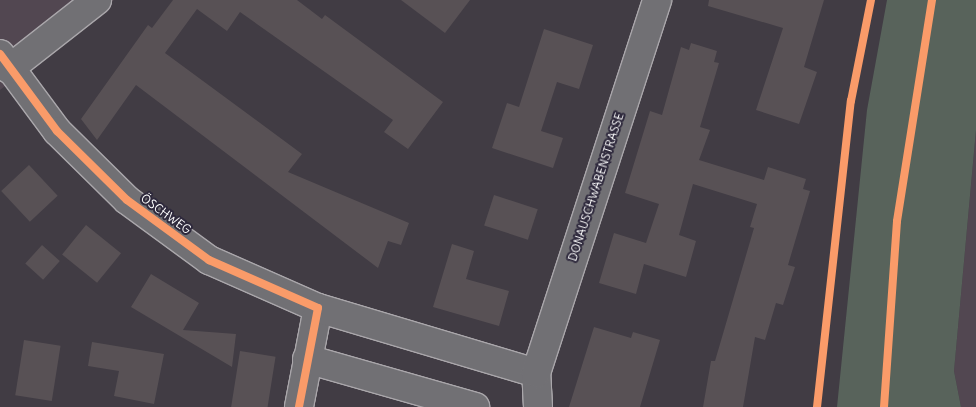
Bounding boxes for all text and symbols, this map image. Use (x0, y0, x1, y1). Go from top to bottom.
street label: DONAUSCHWABENSTRASSE (565, 111, 627, 263)
street label: ÖSCHWEG (138, 191, 194, 237)

